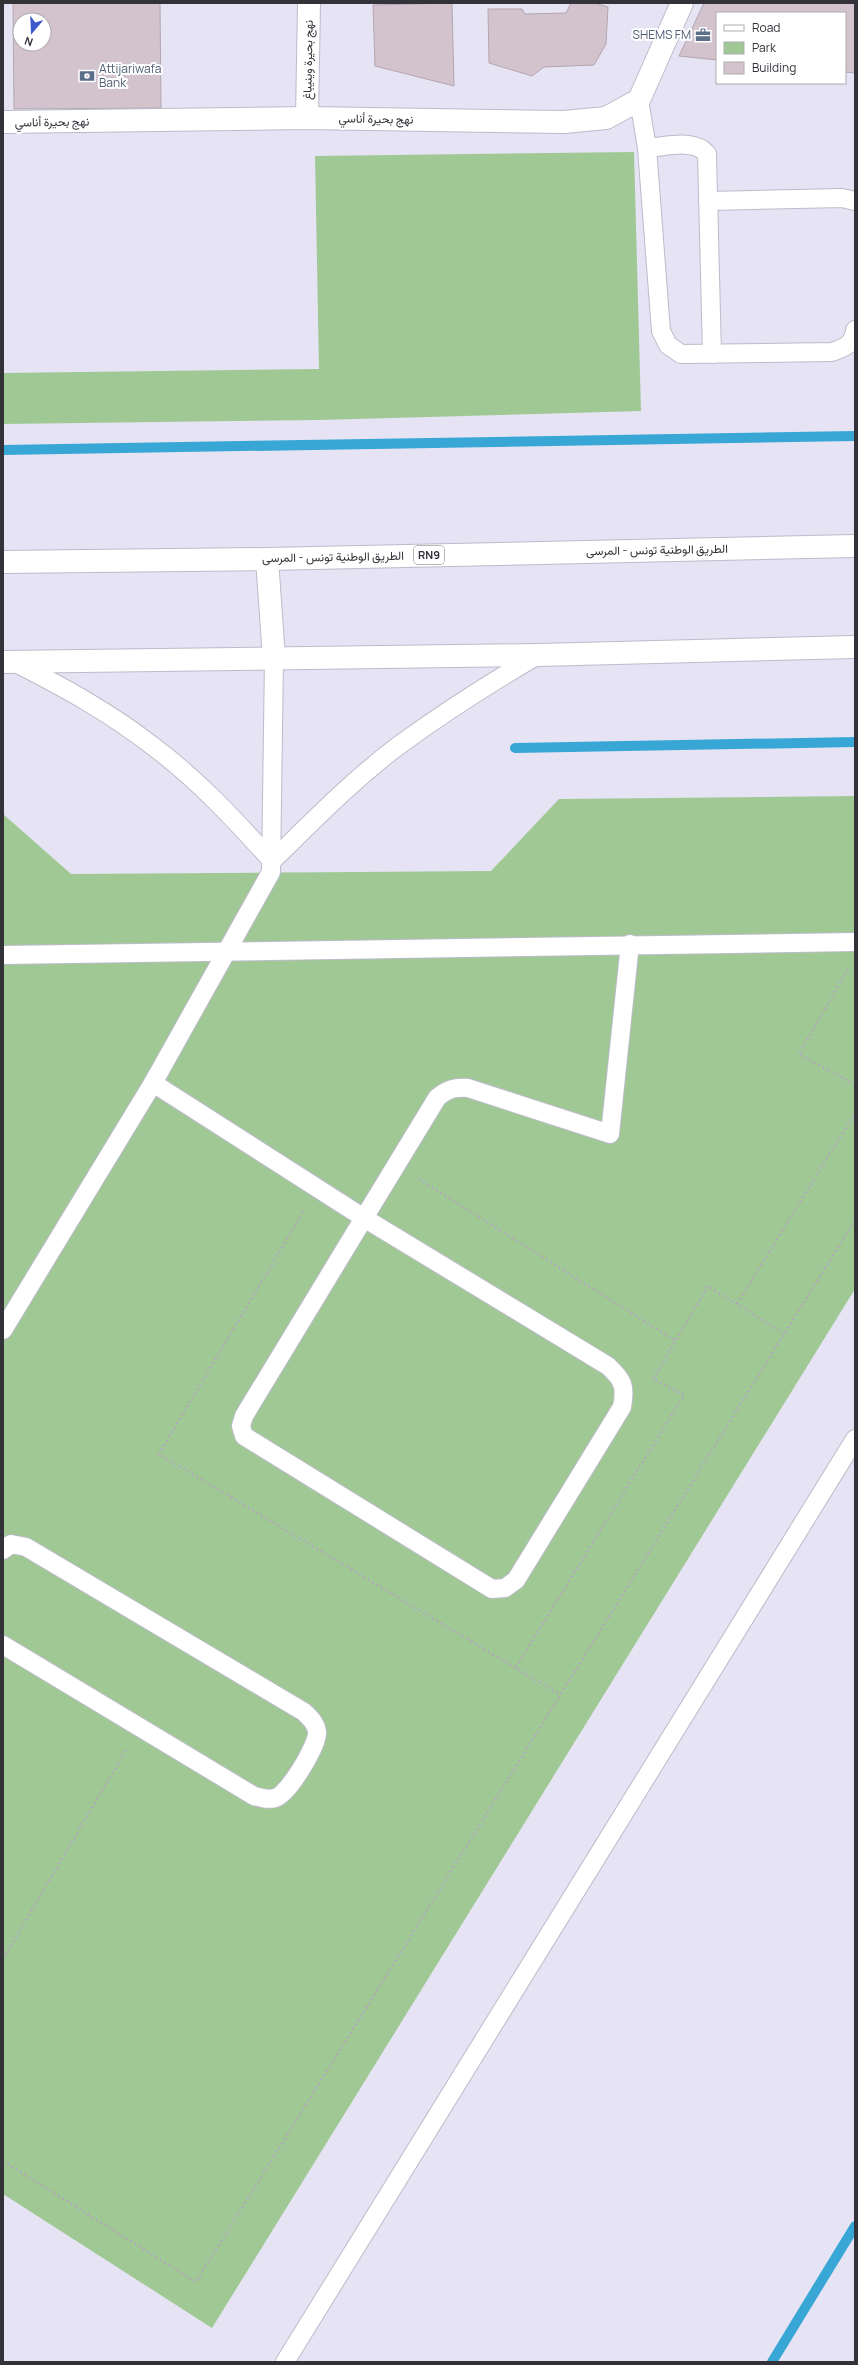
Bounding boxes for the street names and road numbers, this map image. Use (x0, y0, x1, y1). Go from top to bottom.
street label: نهج بحيرة وينيباغ (298, 20, 318, 100)
street label: نهج بحيرة أناسي (338, 109, 414, 130)
street label: نهج بحيرة أناسي (14, 112, 90, 133)
street label: الطريق الوطنية تونس - المرسى (586, 540, 728, 559)
road number: RN9 (414, 546, 444, 564)
street label: الطريق الوطنية تونس - المرسى (262, 547, 404, 566)

